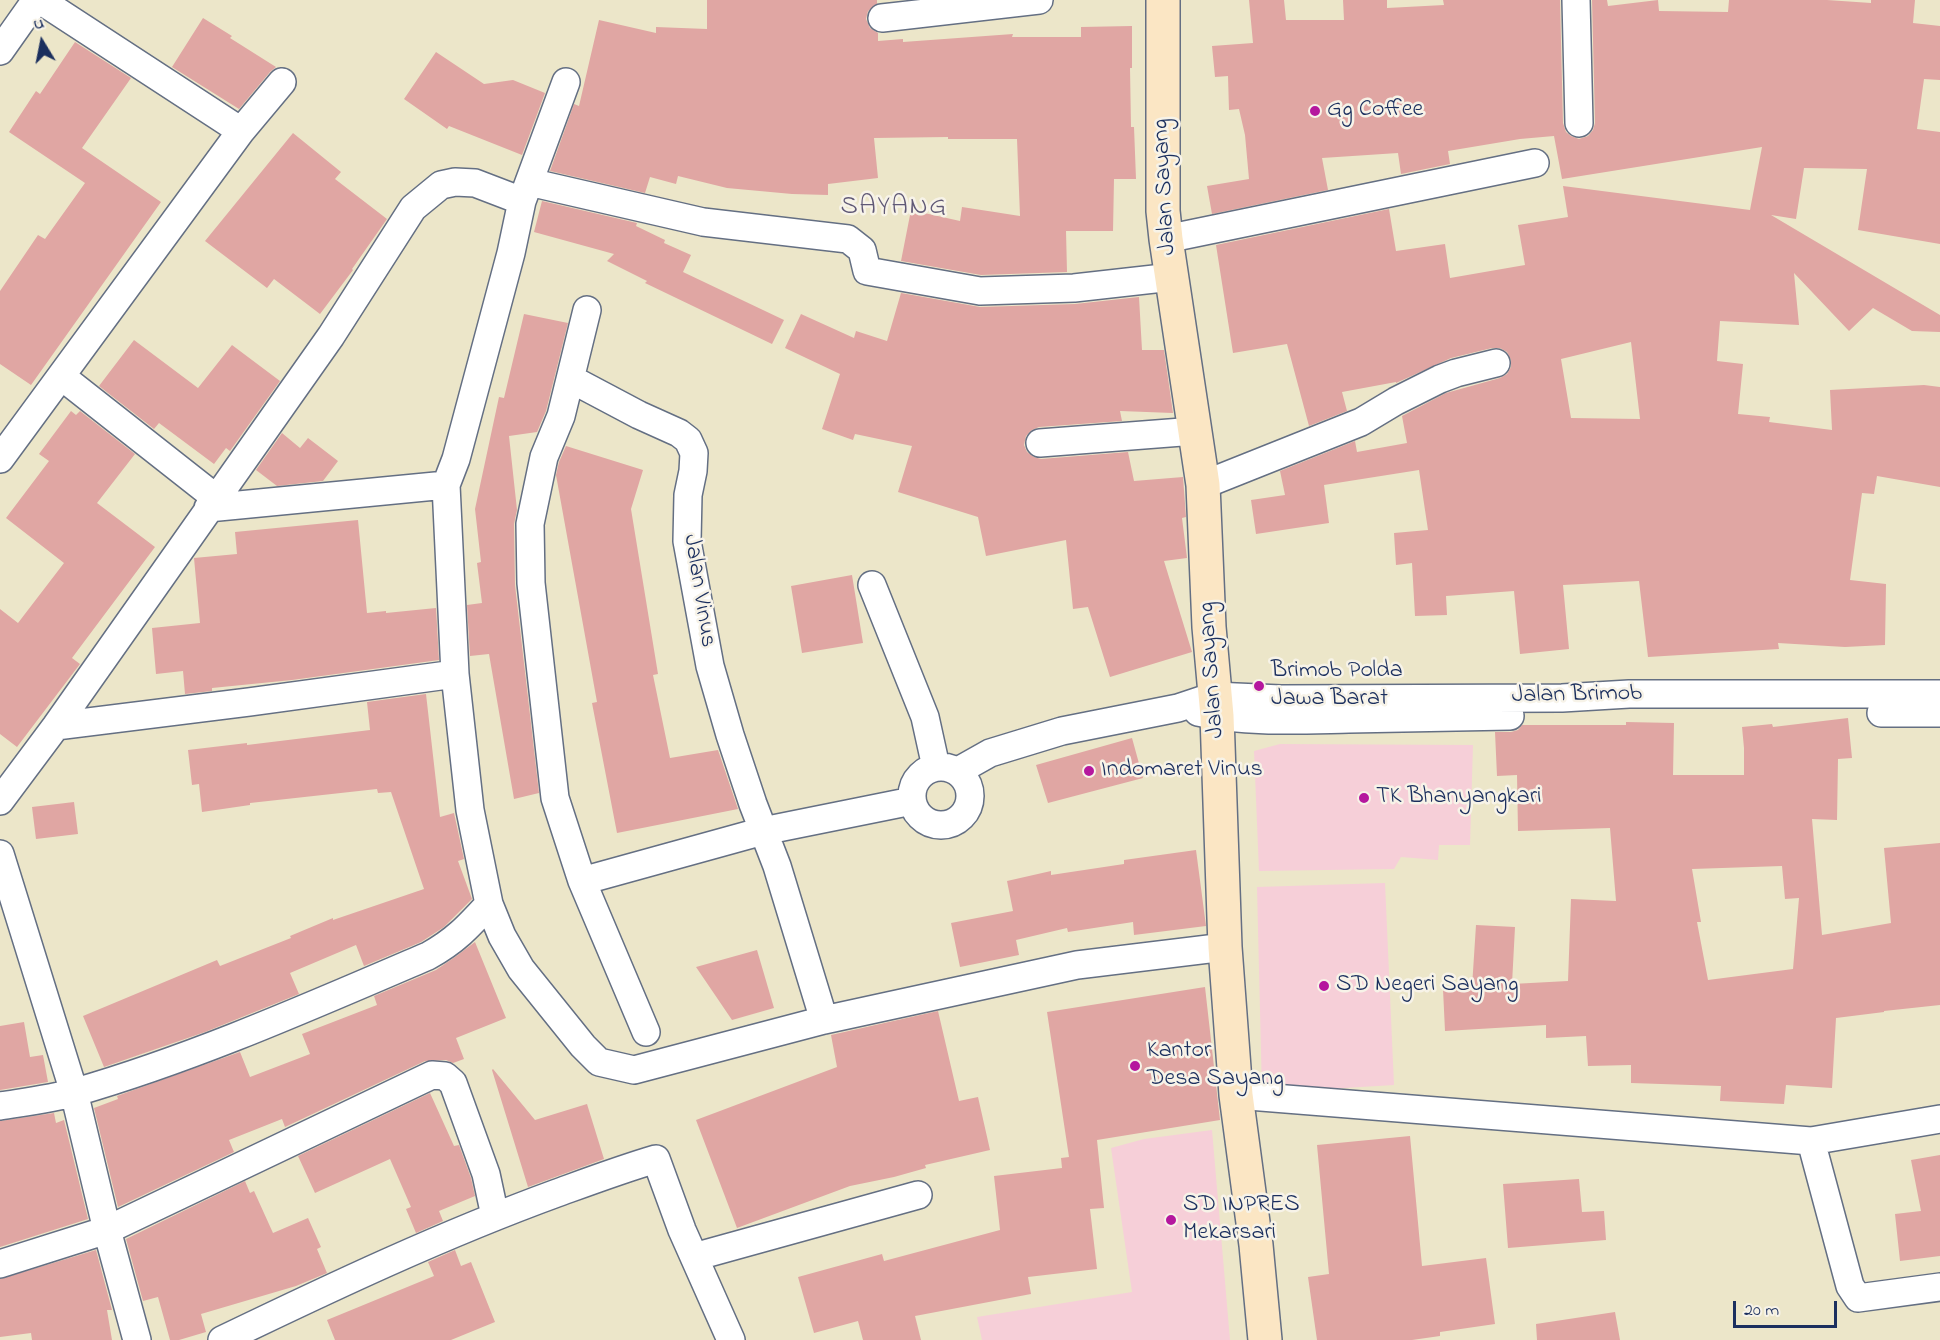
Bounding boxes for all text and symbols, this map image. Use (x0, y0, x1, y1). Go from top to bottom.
north arrow (12, 12, 72, 72)
text: U (32, 12, 46, 37)
place label: Gg Coffee (1327, 97, 1423, 125)
marker: Gg Coffee (1308, 104, 1322, 118)
street label: Jalan Sayang (1148, 118, 1184, 256)
district label: SAYANG (840, 193, 948, 225)
street label: Jalan Vinus (675, 532, 721, 650)
street label: Jalan Sayang (1194, 601, 1232, 739)
place label: Brimob Polda Jawa Barat (1271, 658, 1403, 714)
marker: Brimob Polda Jawa Barat (1252, 679, 1266, 693)
street label: Jalan Brimob (1512, 680, 1642, 712)
place label: Indomaret Vinus (1101, 757, 1263, 785)
marker: Indomaret Vinus (1082, 764, 1096, 778)
place label: TK Bhanyangkari (1376, 784, 1542, 812)
marker: TK Bhanyangkari (1357, 791, 1371, 805)
place label: SD Negeri Sayang (1336, 972, 1519, 1000)
marker: SD Negeri Sayang (1317, 979, 1331, 993)
place label: Kantor Desa Sayang (1147, 1038, 1284, 1094)
marker: Kantor Desa Sayang (1128, 1059, 1142, 1073)
place label: SD INPRES Mekarsari (1183, 1192, 1300, 1248)
marker: SD INPRES Mekarsari (1164, 1213, 1178, 1227)
scale bar (1736, 1289, 1840, 1327)
text: 20 m (1744, 1298, 1779, 1324)

